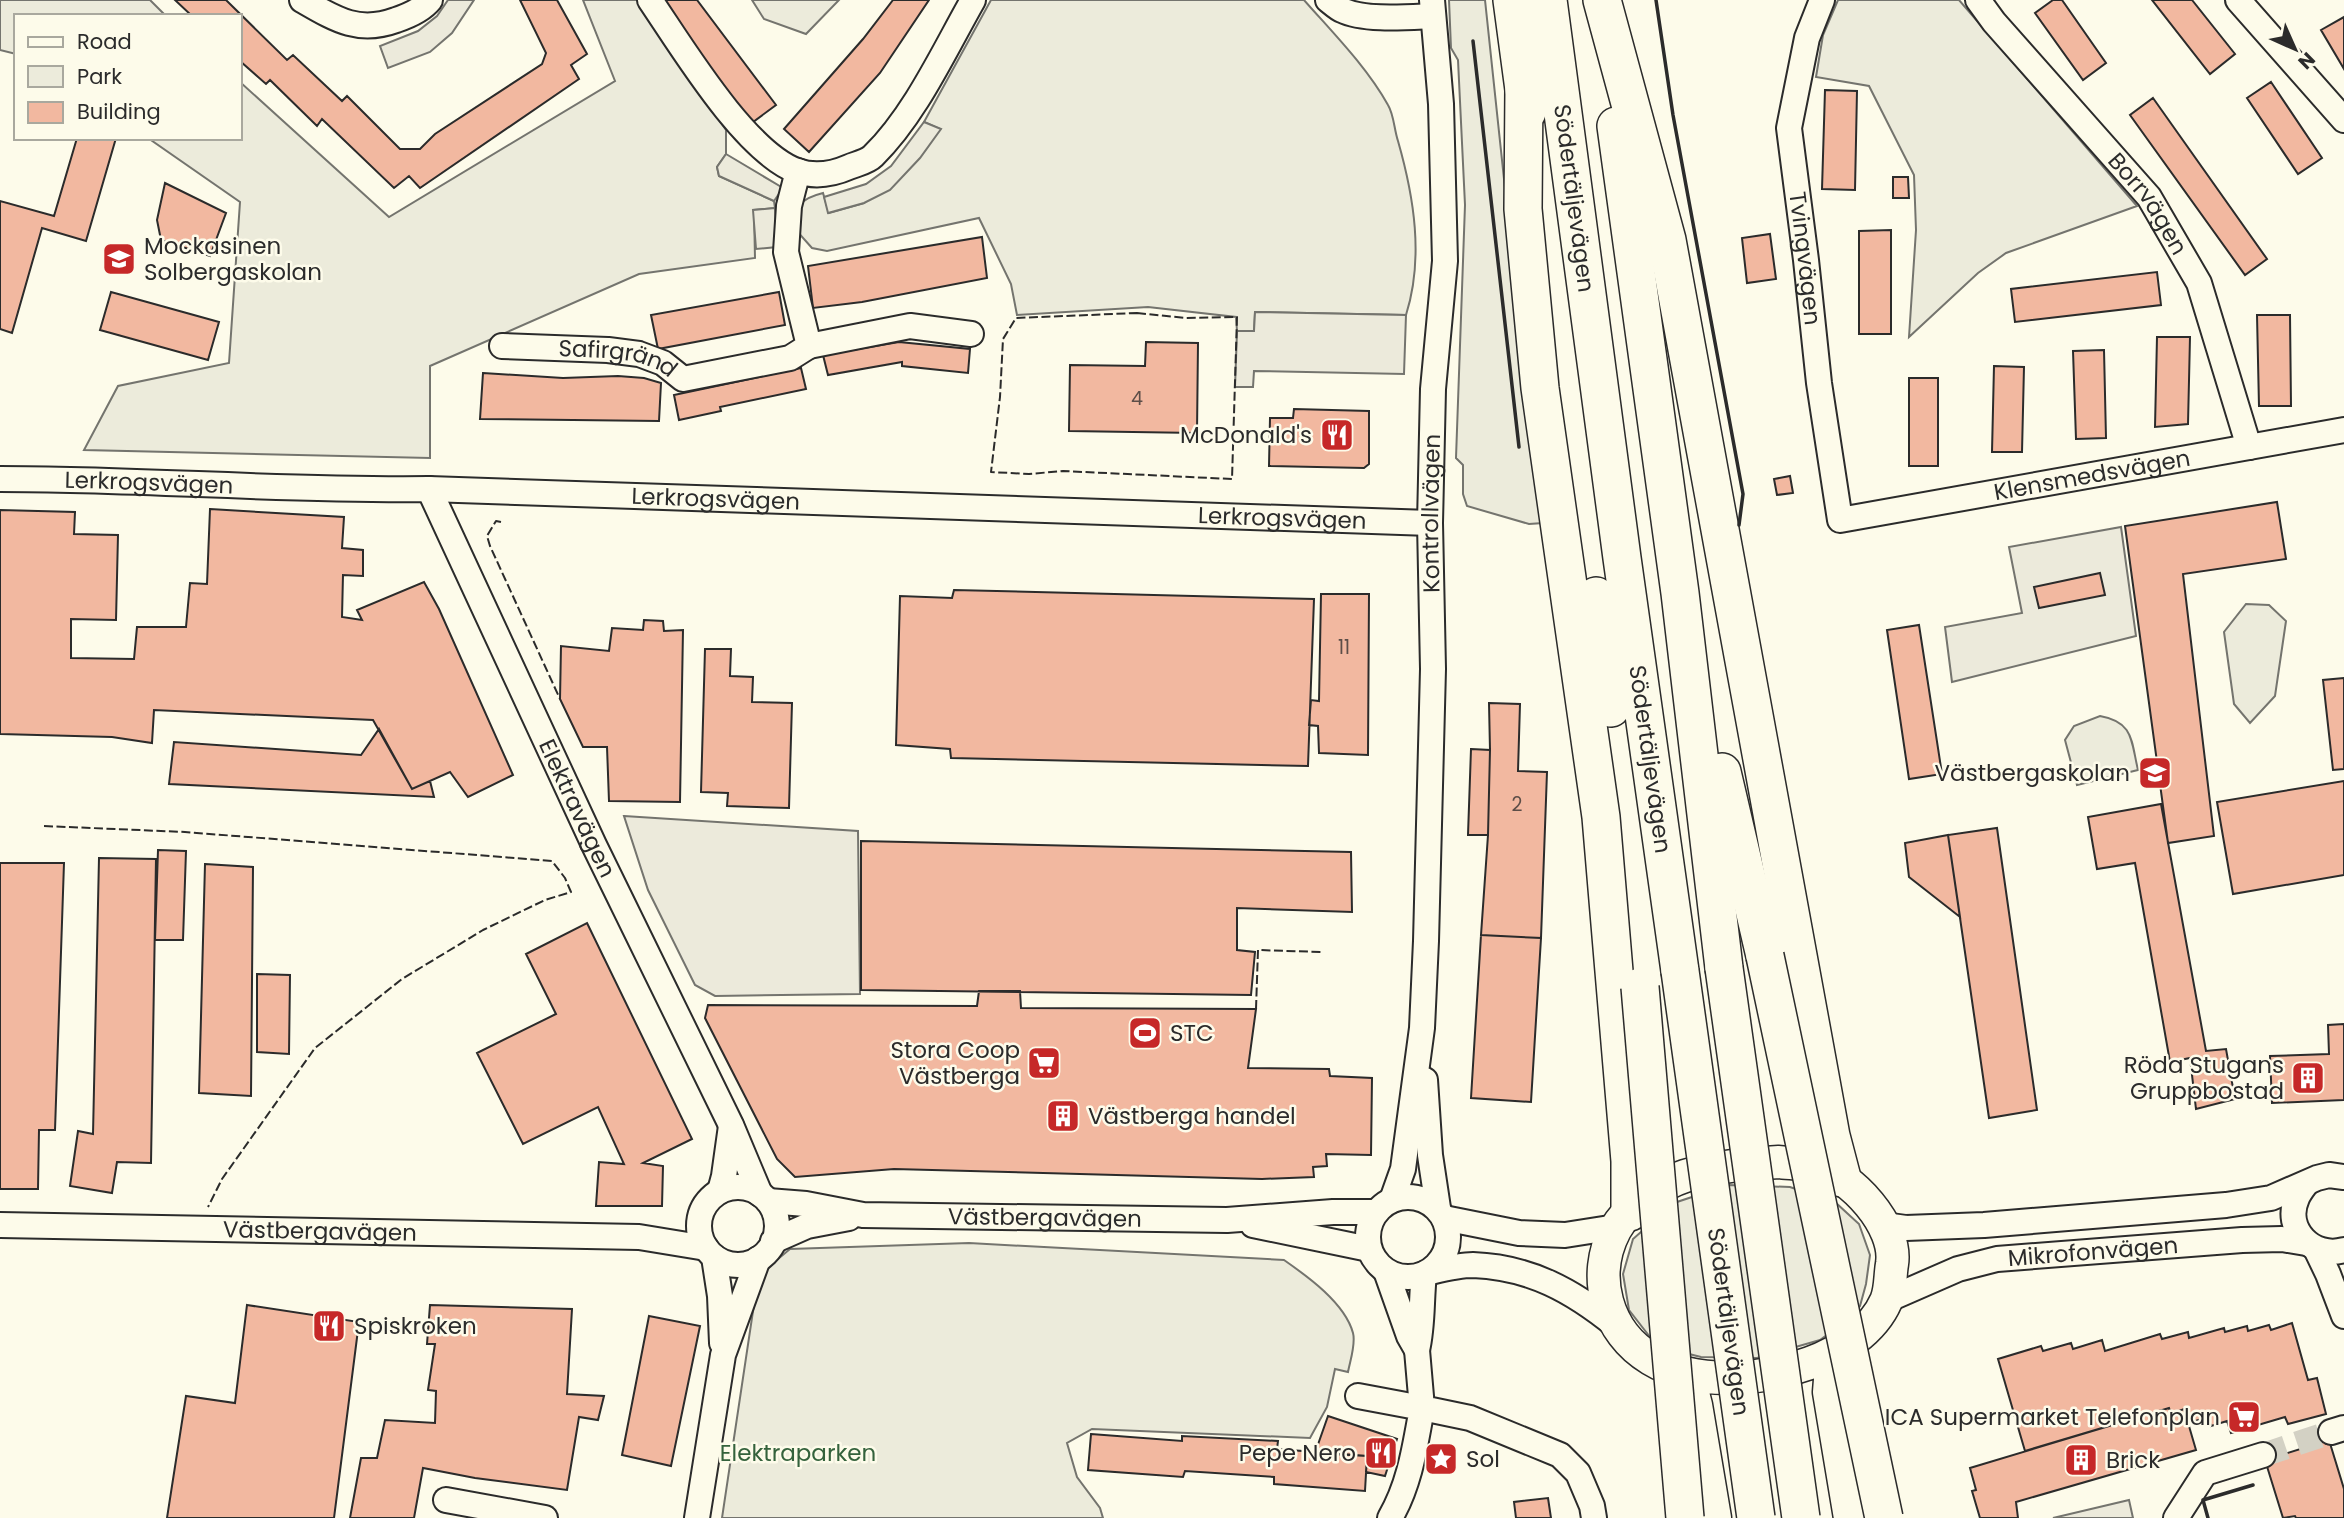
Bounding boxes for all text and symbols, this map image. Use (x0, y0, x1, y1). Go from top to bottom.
legend (14, 14, 242, 140)
north arrow (2260, 14, 2330, 84)
text: Road (77, 27, 132, 56)
text: N (2292, 46, 2321, 75)
text: Park (77, 62, 122, 91)
text: Building (77, 97, 161, 126)
street label: Södertäljevägen (1546, 102, 1603, 294)
street label: Borrvägen (2101, 146, 2195, 261)
street label: Tvingvägen (1781, 190, 1829, 327)
place label: Mockasinen Solbergaskolan (144, 230, 322, 288)
school or university icon: Mockasinen Solbergaskolan (100, 240, 138, 278)
street label: Safirgränd (558, 332, 684, 385)
house number: 4 (1131, 385, 1143, 412)
restaurant icon: McDonald's (1318, 416, 1356, 454)
place label: McDonald's (1180, 419, 1312, 451)
street label: Kontrollvägen (1414, 433, 1448, 593)
street label: Klensmedsvägen (1991, 442, 2193, 508)
street label: Lerkrogsvägen (64, 464, 234, 501)
street label: Lerkrogsvägen (631, 480, 800, 518)
street label: Lerkrogsvägen (1198, 499, 1367, 537)
house number: 11 (1338, 634, 1350, 661)
street label: Södertäljevägen (1621, 663, 1679, 855)
street label: Elektravägen (531, 734, 623, 883)
school or university icon: Västbergaskolan (2136, 754, 2174, 792)
place label: Västbergaskolan (1935, 757, 2130, 789)
house number: 2 (1512, 791, 1523, 818)
sports icon: STC (1126, 1014, 1164, 1052)
place label: STC (1170, 1017, 1214, 1049)
place label: Stora Coop Västberga (890, 1034, 1020, 1092)
supermarket icon: Stora Coop Västberga (1025, 1044, 1063, 1082)
place label: Röda Stugans Gruppbostad (2124, 1049, 2284, 1107)
building icon: Röda Stugans Gruppbostad (2289, 1059, 2327, 1097)
building icon: Västberga handel (1044, 1097, 1082, 1135)
place label: Västberga handel (1088, 1100, 1296, 1132)
street label: Västbergavägen (948, 1200, 1142, 1235)
street label: Västbergavägen (223, 1213, 417, 1249)
street label: Södertäljevägen (1700, 1226, 1758, 1418)
street label: Mikrofonvägen (2007, 1229, 2179, 1274)
restaurant icon: Spiskroken (310, 1307, 348, 1345)
place label: Spiskroken (354, 1310, 477, 1342)
supermarket icon: ICA Supermarket Telefonplan (2225, 1398, 2263, 1436)
place label: ICA Supermarket Telefonplan (1885, 1401, 2220, 1433)
restaurant icon: Pepe Nero (1362, 1434, 1400, 1472)
park label: Elektraparken (720, 1437, 876, 1469)
place label: Pepe Nero (1239, 1437, 1356, 1469)
place icon: Sol (1422, 1440, 1460, 1478)
building icon: Brick (2062, 1441, 2100, 1479)
place label: Sol (1466, 1443, 1500, 1475)
place label: Brick (2106, 1444, 2160, 1476)

